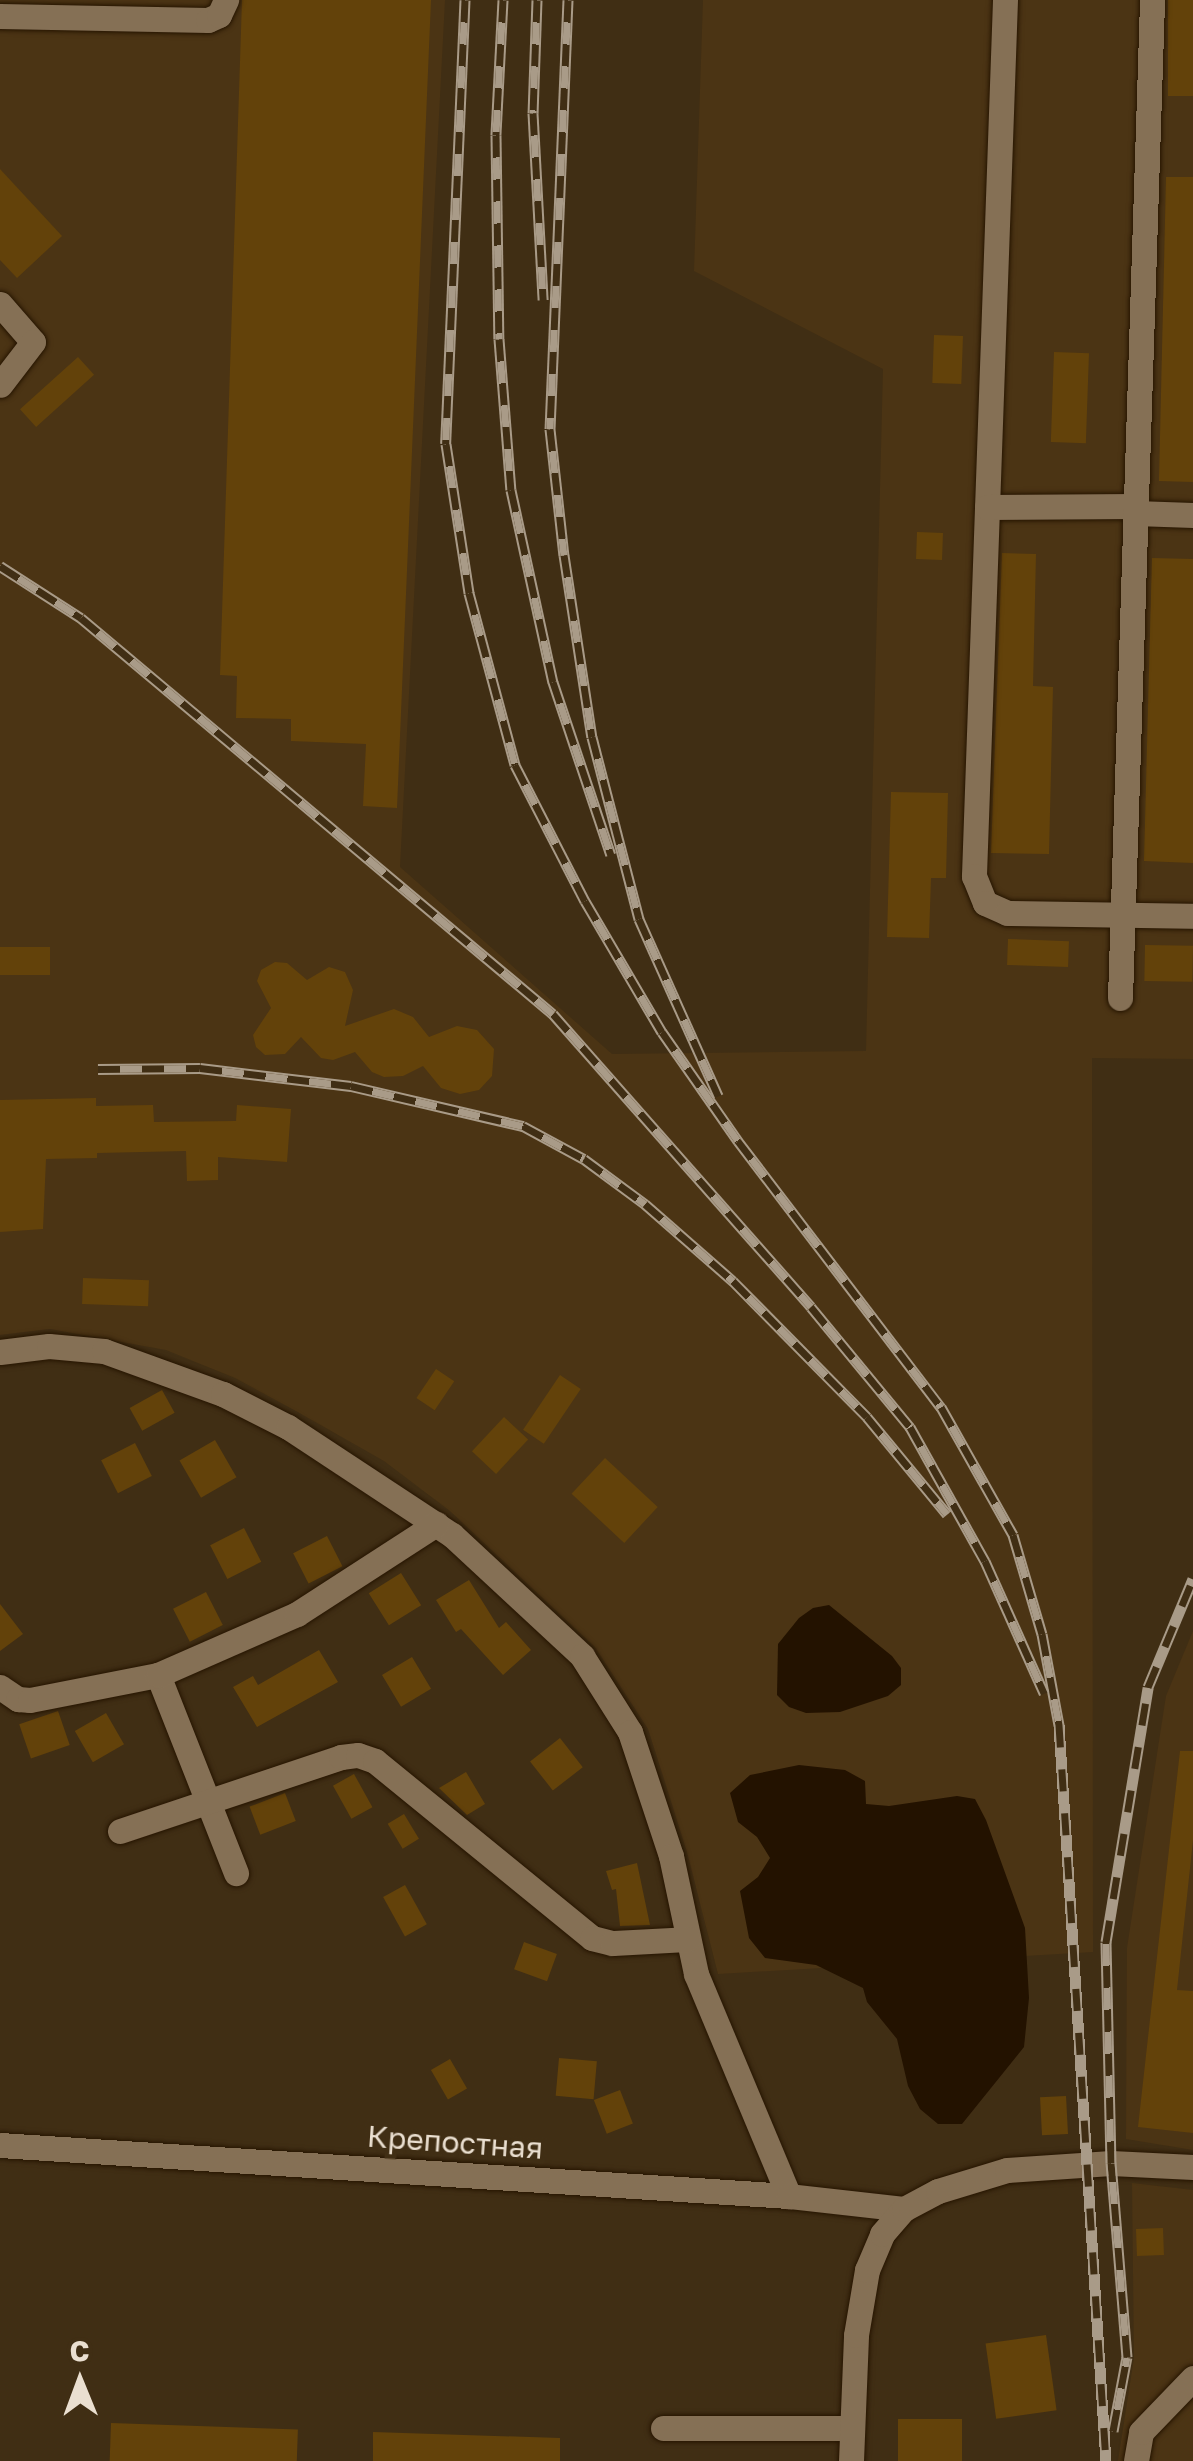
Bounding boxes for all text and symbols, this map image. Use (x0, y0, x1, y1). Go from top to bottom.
street label: Крепостная (366, 2118, 544, 2166)
north arrow (30, 2331, 130, 2431)
text: С (69, 2334, 90, 2367)

